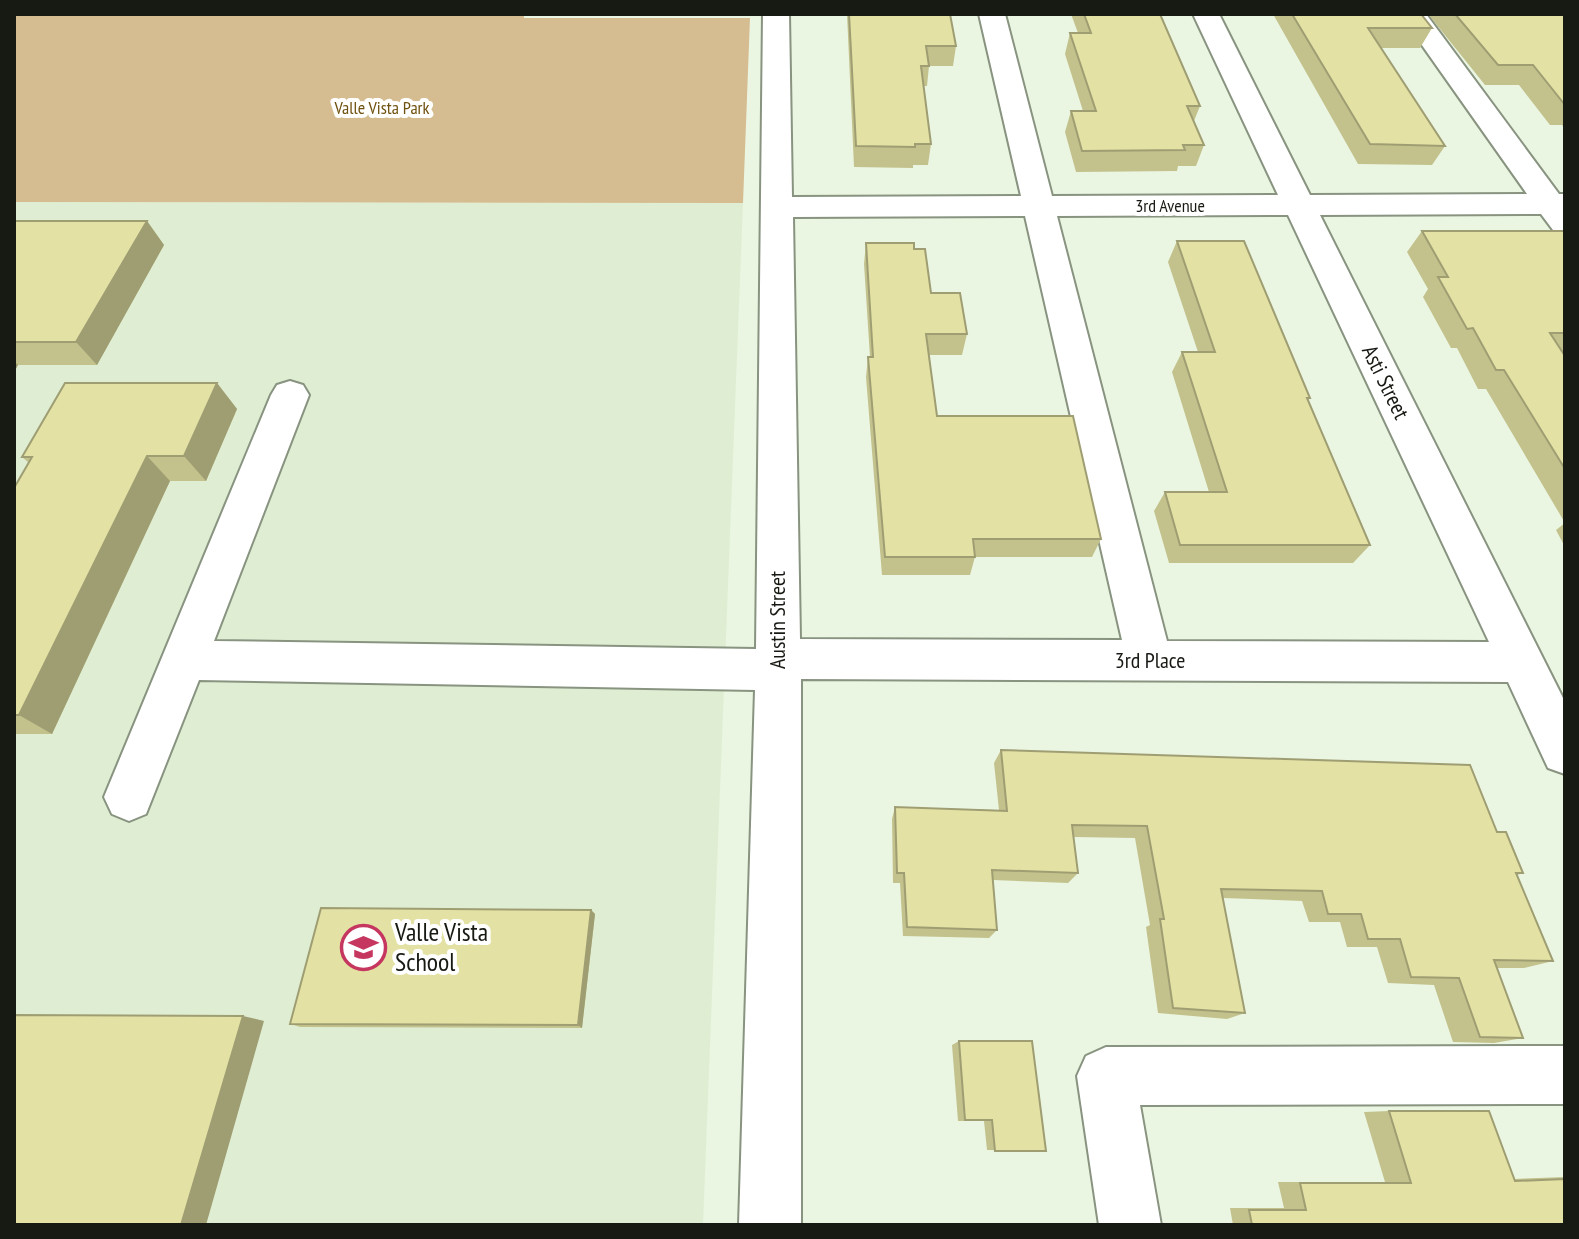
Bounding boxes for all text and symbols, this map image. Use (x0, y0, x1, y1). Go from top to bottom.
park label: Valle Vista Park (333, 96, 430, 119)
street label: 3rd Avenue (1135, 194, 1205, 217)
street label: Asti Street (1356, 340, 1416, 424)
street label: Austin Street (763, 571, 791, 669)
street label: 3rd Place (1115, 646, 1185, 674)
place label: Valle Vista School (394, 915, 488, 978)
school or university icon: Valle Vista School (340, 923, 388, 971)

